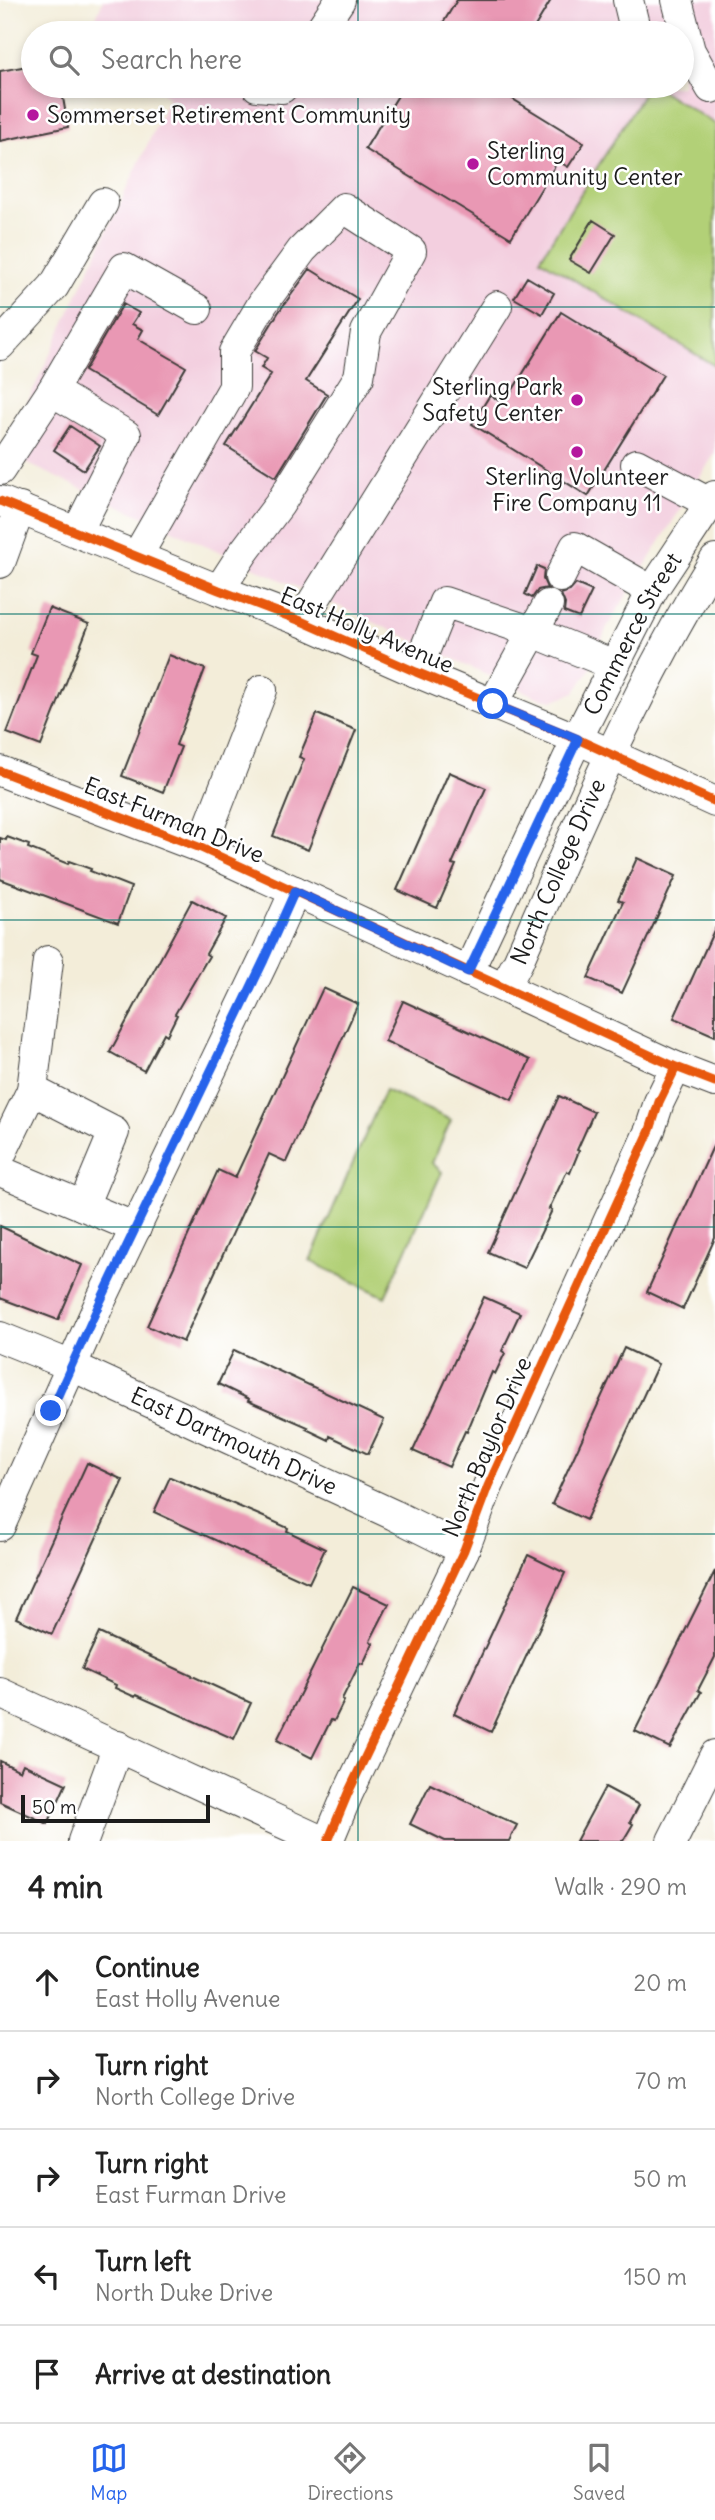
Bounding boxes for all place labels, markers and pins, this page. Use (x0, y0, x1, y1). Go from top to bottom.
place label: Sommerset Retirement Community (47, 100, 411, 129)
marker: Sommerset Retirement Community (25, 107, 41, 123)
place label: Sterling Community Center (487, 136, 683, 191)
marker: Sterling Community Center (465, 156, 481, 172)
place label: Sterling Park Safety Center (422, 372, 564, 427)
marker: Sterling Park Safety Center (569, 392, 585, 408)
marker: Sterling Volunteer Fire Company 11 (569, 444, 585, 460)
place label: Sterling Volunteer Fire Company 11 (485, 462, 669, 517)

